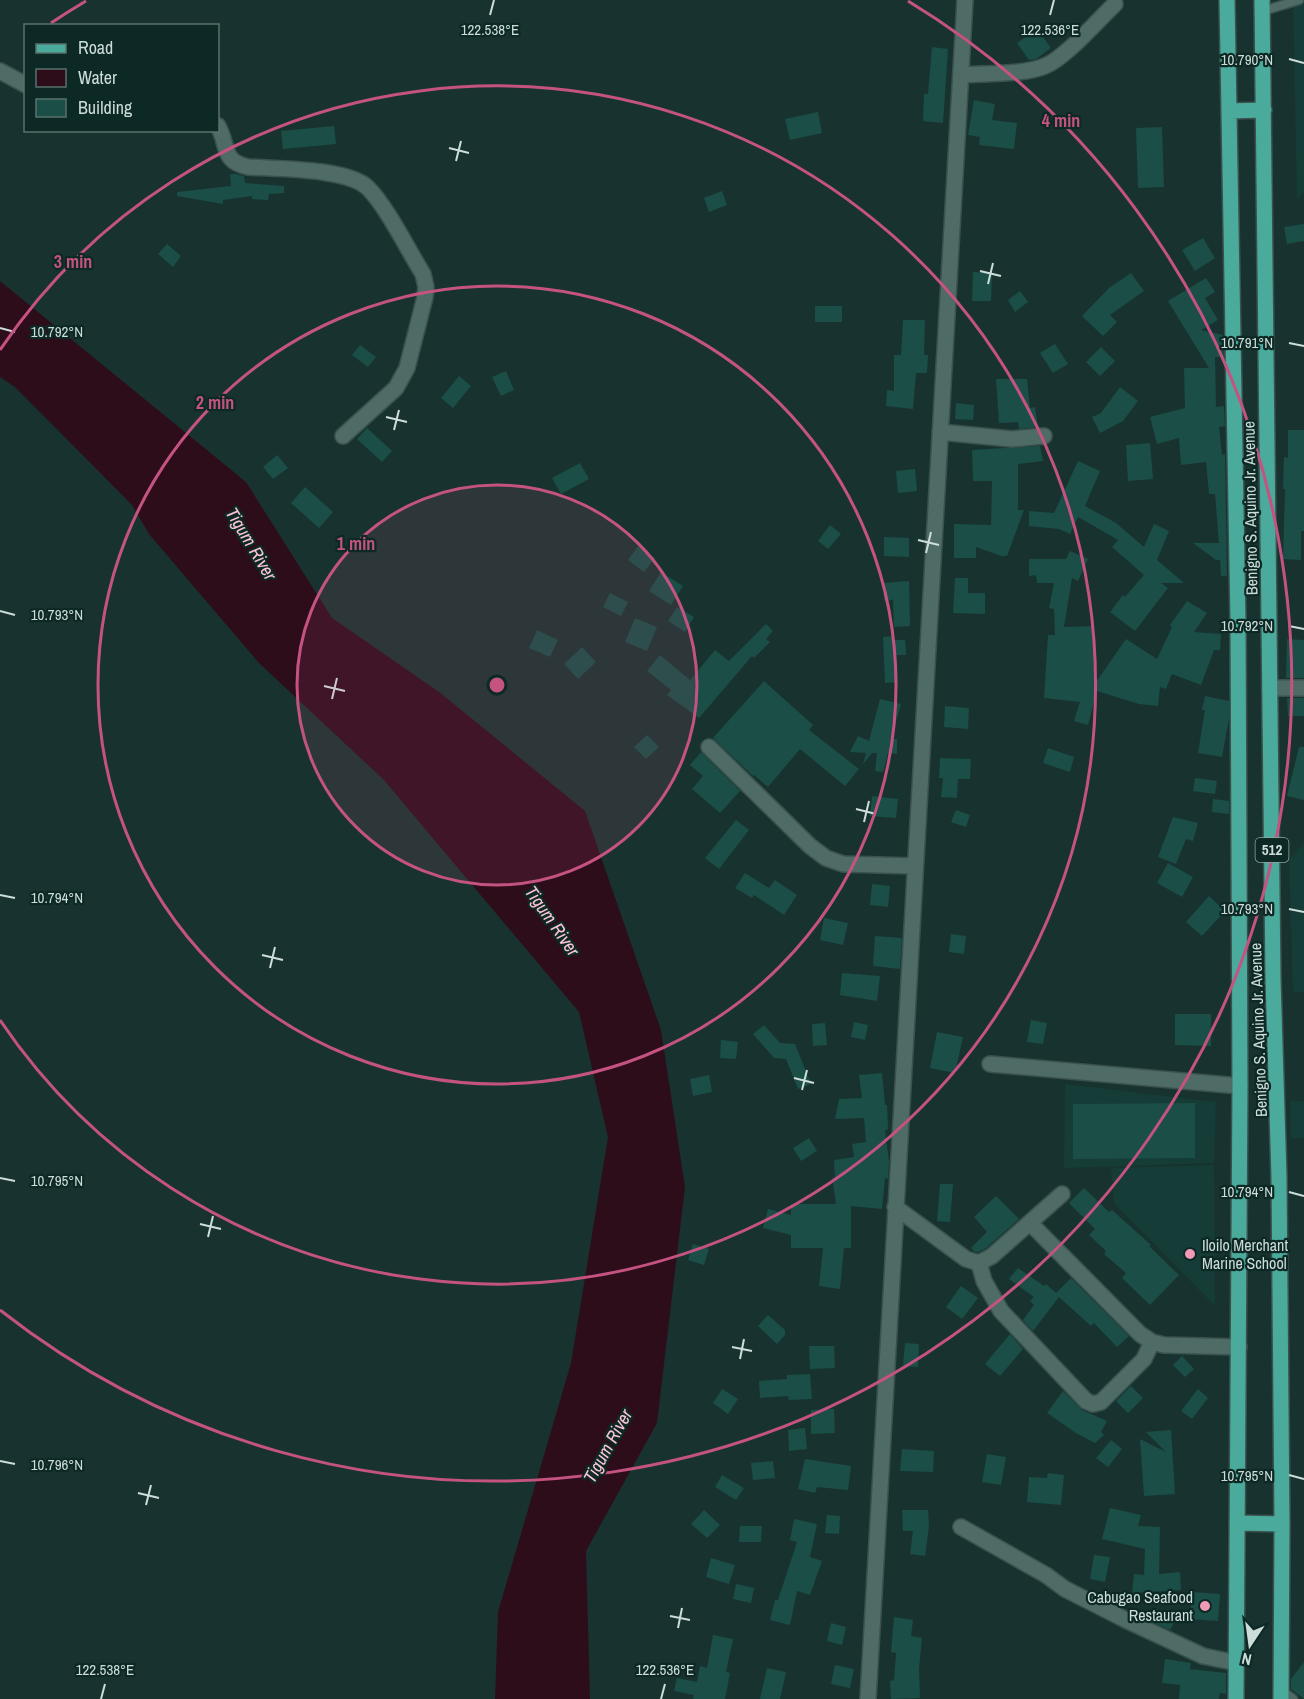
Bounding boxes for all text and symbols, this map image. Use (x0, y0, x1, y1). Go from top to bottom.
text: 122.538°E (461, 19, 519, 40)
text: 122.536°E (1021, 19, 1079, 40)
legend (24, 24, 219, 132)
text: Road (78, 35, 113, 60)
text: 10.790°N (1221, 49, 1273, 70)
text: Water (78, 65, 117, 90)
text: Building (78, 95, 133, 120)
text: 4 min (1042, 108, 1080, 133)
text: 3 min (54, 249, 92, 274)
text: 10.792°N (31, 321, 83, 342)
text: 10.791°N (1221, 332, 1273, 353)
text: 2 min (196, 390, 234, 415)
street label: Benigno S. Aquino Jr. Avenue (1237, 421, 1263, 595)
water label: Tigum River (220, 503, 283, 586)
text: 1 min (337, 531, 375, 556)
text: 10.793°N (31, 604, 83, 625)
text: 10.792°N (1221, 615, 1273, 636)
centre of rings (487, 675, 507, 695)
road number: 512 (1256, 838, 1288, 862)
water label: Tigum River (519, 881, 586, 962)
text: 10.794°N (31, 887, 83, 908)
text: 10.793°N (1221, 898, 1273, 919)
street label: Benigno S. Aquino Jr. Avenue (1244, 943, 1272, 1117)
text: 10.795°N (31, 1170, 83, 1191)
text: 10.794°N (1221, 1181, 1273, 1202)
place label: Iloilo Merchant Marine School (1202, 1234, 1288, 1274)
marker: Iloilo Merchant Marine School (1183, 1247, 1197, 1261)
water label: Tigum River (577, 1404, 639, 1487)
text: 10.796°N (31, 1454, 83, 1475)
text: 10.795°N (1221, 1465, 1273, 1486)
place label: Cabugao Seafood Restaurant (1087, 1586, 1193, 1626)
marker: Cabugao Seafood Restaurant (1198, 1599, 1212, 1613)
north arrow (1220, 1615, 1280, 1675)
text: N (1240, 1648, 1254, 1671)
text: 122.538°E (76, 1659, 134, 1680)
text: 122.536°E (636, 1659, 694, 1680)

